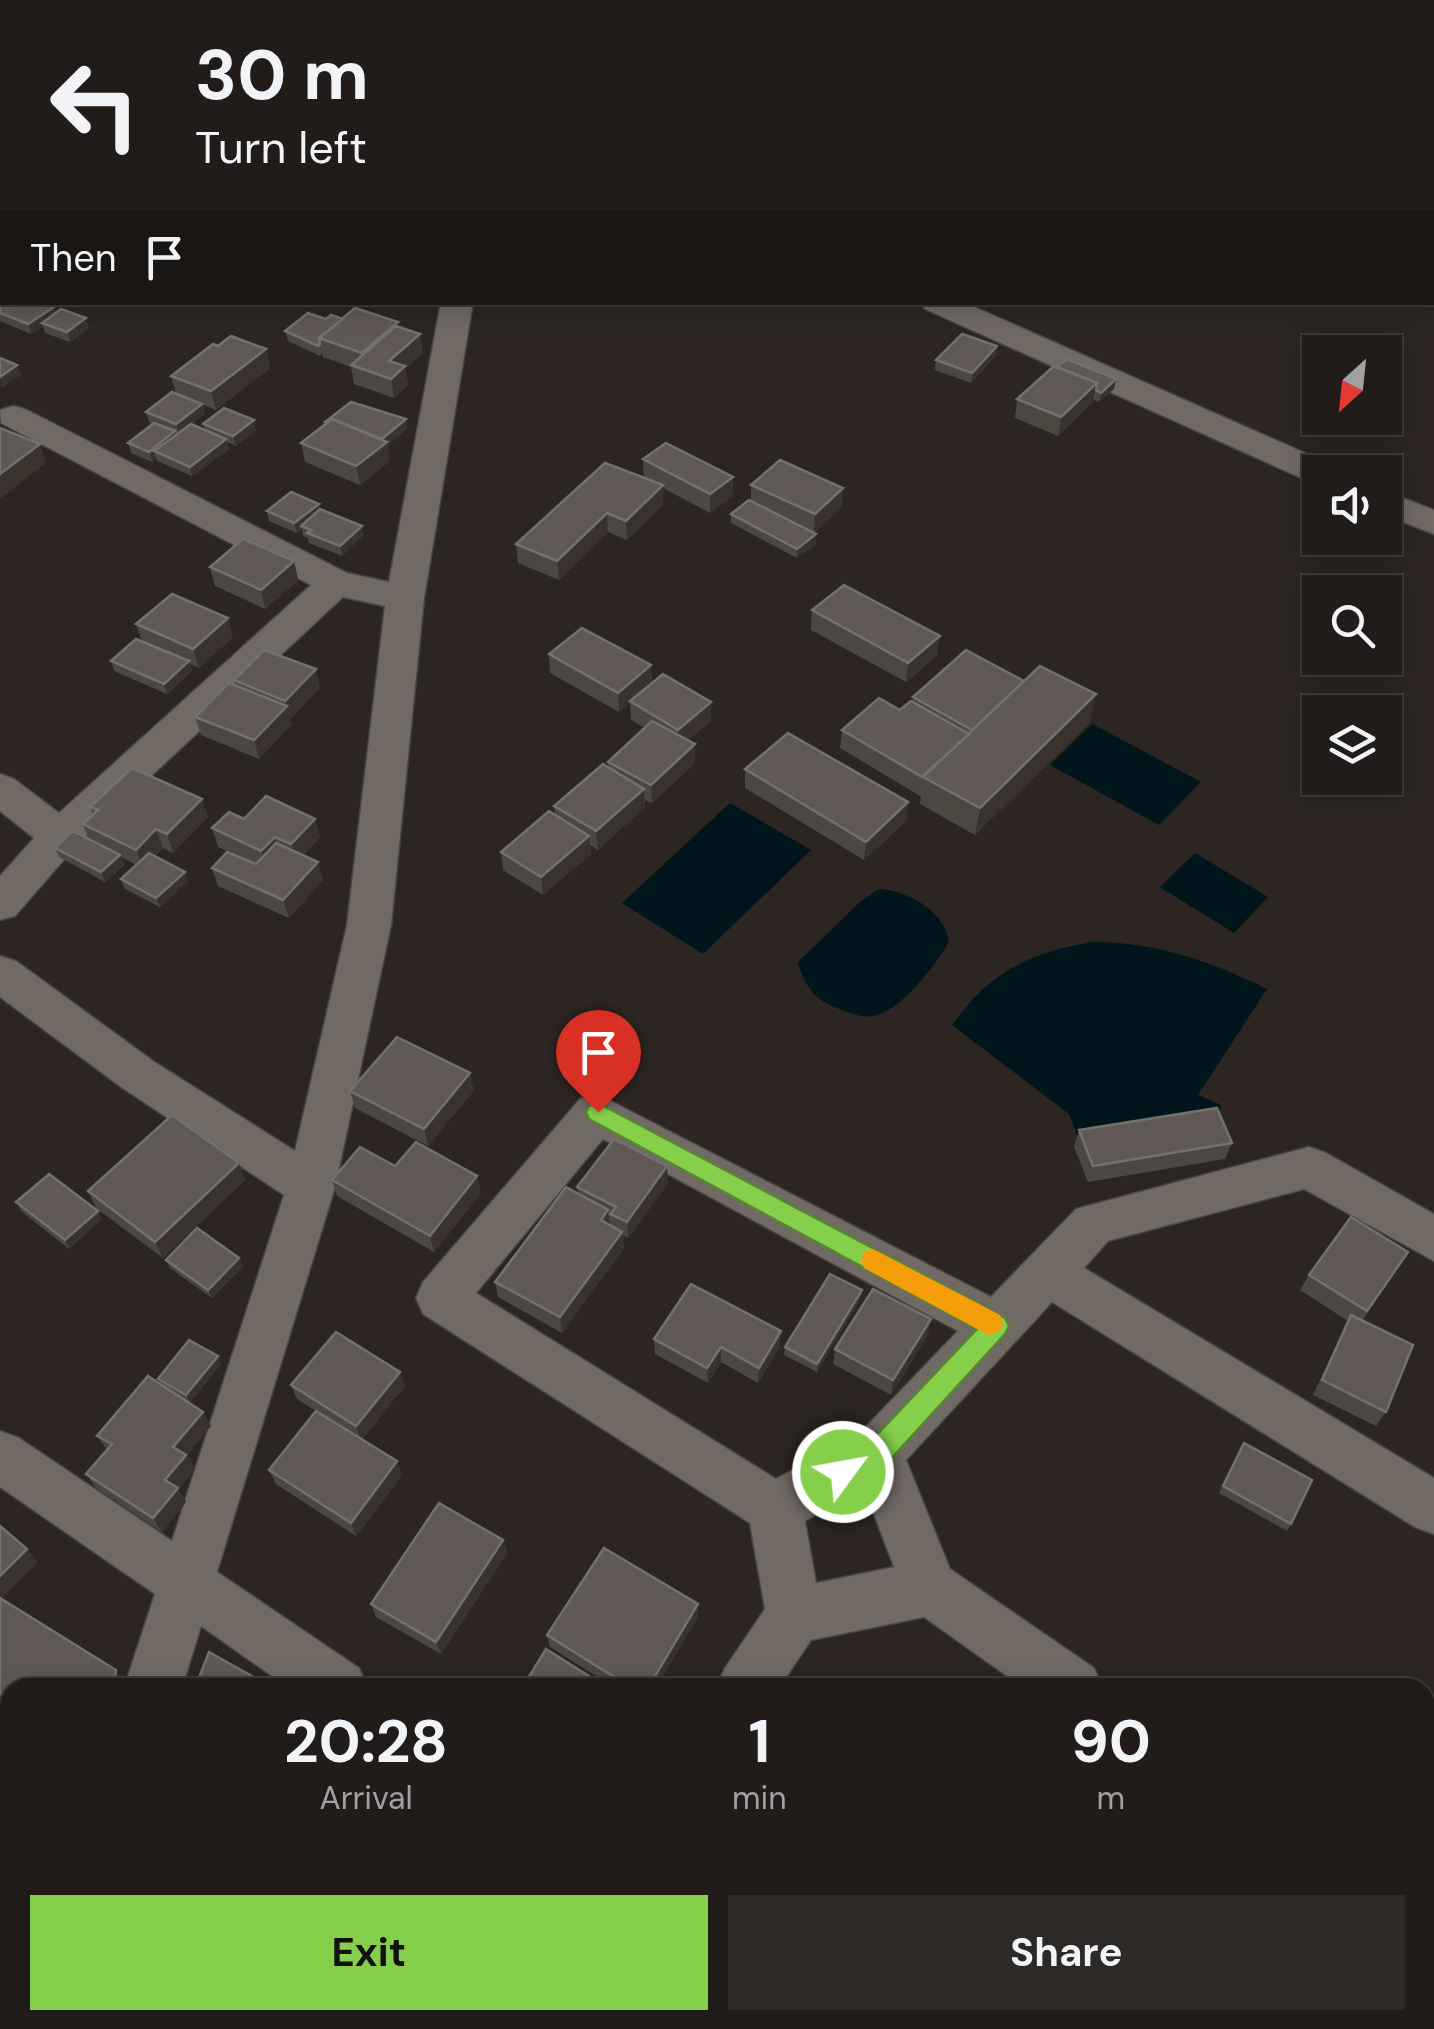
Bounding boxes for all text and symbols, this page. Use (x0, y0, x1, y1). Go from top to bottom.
text: 30 m (195, 30, 369, 121)
icon: left (30, 40, 160, 170)
text: Turn left (195, 118, 367, 177)
icon: arrive (137, 230, 192, 285)
text: Then (30, 233, 117, 283)
north arrow (1302, 335, 1402, 435)
map controls (1302, 335, 1402, 795)
button: sound (1302, 455, 1402, 555)
button: search (1302, 575, 1402, 675)
button: layers (1302, 695, 1402, 795)
pin (556, 1010, 641, 1113)
icon: arrive (571, 1025, 626, 1080)
position arrow (791, 1420, 895, 1524)
text: 20:28 (284, 1702, 448, 1781)
text: 1 (748, 1702, 770, 1781)
text: 90 (1071, 1702, 1151, 1781)
text: Arrival (319, 1777, 413, 1819)
text: min (732, 1777, 787, 1819)
text: m (1097, 1777, 1125, 1819)
button: Exit (30, 1895, 708, 2010)
button: Share (728, 1895, 1405, 2010)

